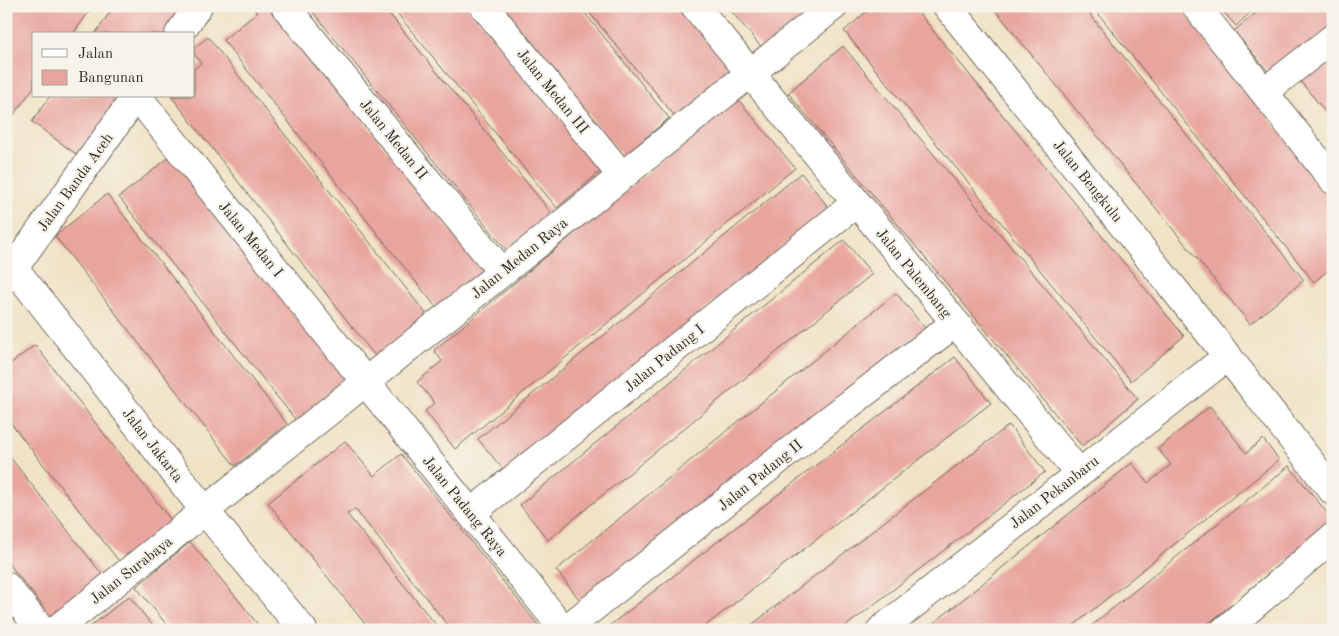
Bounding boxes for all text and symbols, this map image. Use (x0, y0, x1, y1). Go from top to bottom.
legend (32, 32, 195, 98)
text: Jalan (78, 47, 113, 62)
street label: Jalan Medan III (513, 47, 590, 137)
text: Bangunan (78, 71, 144, 86)
street label: Jalan Medan II (356, 97, 430, 183)
street label: Jalan Banda Aceh (36, 131, 117, 235)
street label: Jalan Bengkulu (1049, 138, 1124, 226)
street label: Jalan Medan I (215, 199, 285, 281)
street label: Jalan Medan Raya (469, 216, 571, 302)
street label: Jalan Palembang (872, 226, 953, 322)
street label: Jalan Padang I (622, 323, 708, 396)
street label: Jalan Jakarta (119, 406, 185, 486)
street label: Jalan Padang II (716, 438, 806, 515)
street label: Jalan Padang Raya (419, 454, 509, 561)
street label: Jalan Pekanbaru (1008, 454, 1102, 532)
street label: Jalan Surabaya (88, 534, 176, 608)

